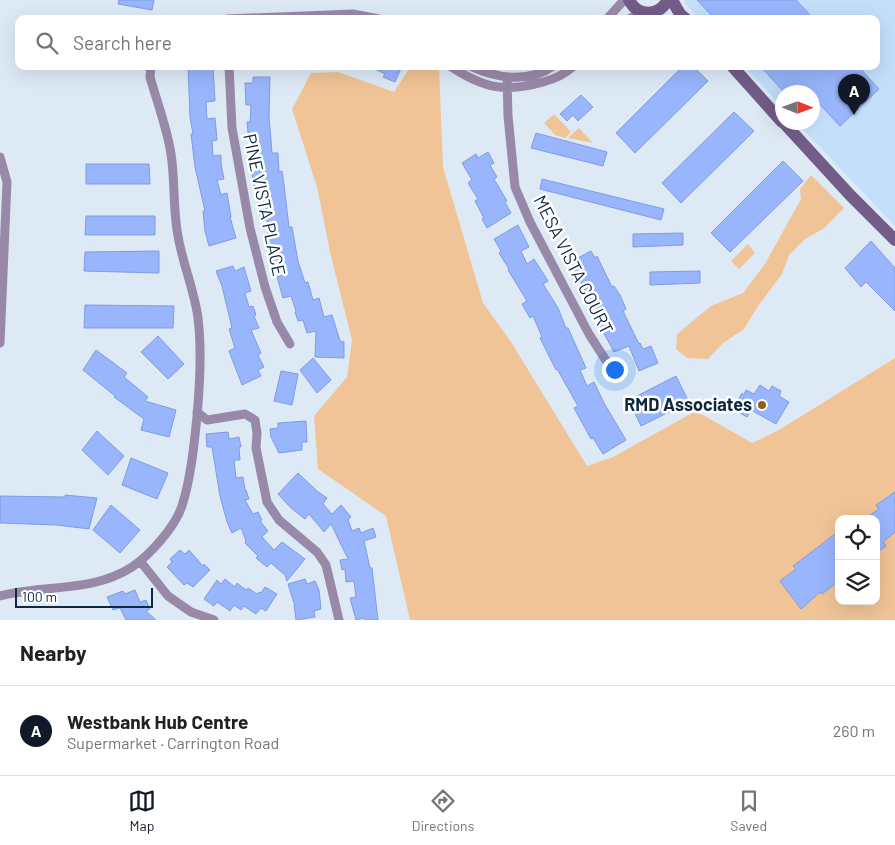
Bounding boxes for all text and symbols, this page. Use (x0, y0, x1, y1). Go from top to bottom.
search box (15, 15, 880, 70)
icon: search (33, 29, 61, 57)
text: Search here (73, 31, 172, 54)
pin: A (838, 74, 870, 115)
north arrow (775, 85, 820, 130)
street label: PINE VISTA PLACE (239, 132, 291, 278)
street label: MESA VISTA COURT (529, 191, 618, 338)
your location (602, 357, 628, 383)
place label: RMD Associates (624, 393, 752, 415)
marker: RMD Associates (756, 399, 768, 411)
map controls (835, 515, 880, 605)
button: locate (835, 515, 880, 560)
button: layers (835, 560, 880, 605)
scale bar (15, 585, 152, 608)
text: 100 m (22, 588, 57, 605)
text: Nearby (20, 640, 86, 665)
text: Westbank Hub Centre (67, 710, 248, 733)
text: A (31, 721, 41, 740)
text: 260 m (833, 721, 875, 740)
text: Supermarket · Carrington Road (67, 733, 279, 752)
tab: Map (128, 787, 156, 834)
tab: Directions (412, 787, 474, 834)
tab: Saved (730, 787, 767, 834)

